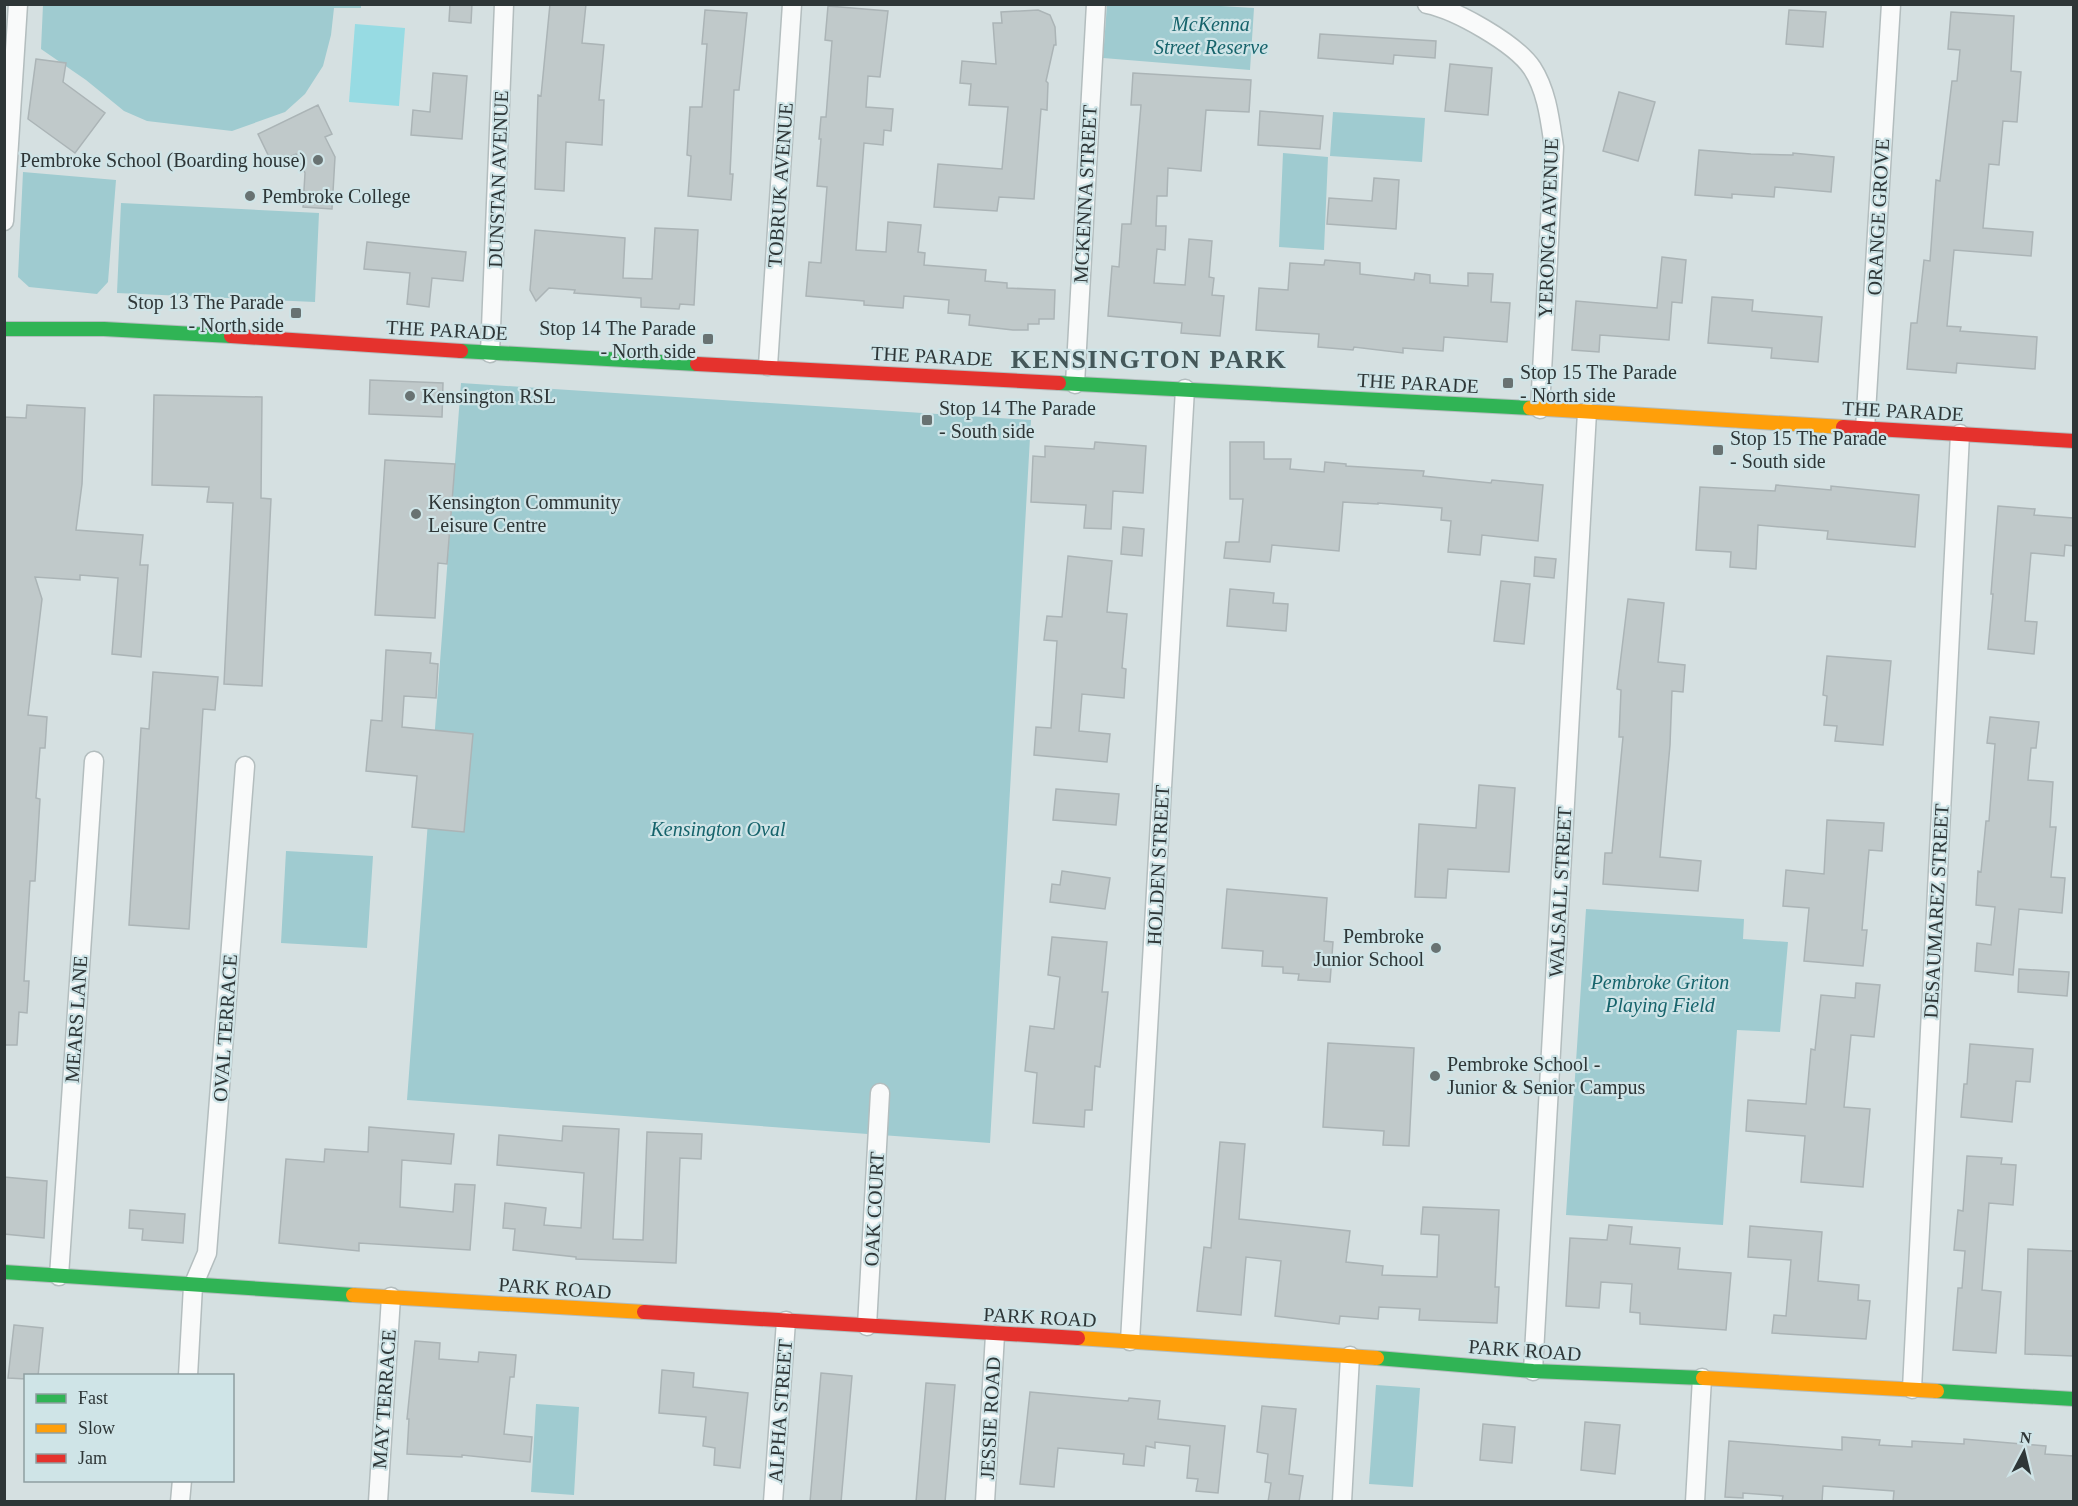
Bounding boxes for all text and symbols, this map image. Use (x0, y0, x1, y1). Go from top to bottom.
park label: McKenna Street Reserve (1154, 13, 1268, 58)
street label: DUNSTAN AVENUE (484, 90, 512, 268)
street label: TOBRUK AVENUE (763, 102, 797, 268)
street label: MCKENNA STREET (1069, 104, 1101, 284)
street label: YERONGA AVENUE (1534, 138, 1562, 318)
street label: ORANGE GROVE (1863, 138, 1893, 296)
place label: Pembroke School (Boarding house) (20, 149, 306, 172)
marker: Pembroke School (Boarding house) (311, 153, 325, 167)
place label: Pembroke College (262, 185, 410, 208)
marker: Pembroke College (243, 189, 257, 203)
place label: Stop 13 The Parade - North side (127, 291, 284, 336)
marker: Stop 13 The Parade - North side (289, 306, 303, 320)
street label: THE PARADE (385, 316, 509, 344)
place label: Stop 14 The Parade - North side (539, 317, 696, 362)
marker: Stop 14 The Parade - North side (701, 332, 715, 346)
street label: THE PARADE (870, 342, 994, 370)
district label: KENSINGTON PARK (1011, 345, 1287, 374)
place label: Stop 15 The Parade - North side (1520, 361, 1677, 406)
street label: THE PARADE (1356, 369, 1480, 397)
marker: Stop 15 The Parade - North side (1501, 376, 1515, 390)
place label: Kensington RSL (422, 385, 556, 408)
marker: Kensington RSL (403, 389, 417, 403)
place label: Stop 14 The Parade - South side (939, 397, 1096, 442)
street label: THE PARADE (1841, 397, 1965, 425)
marker: Stop 14 The Parade - South side (920, 413, 934, 427)
place label: Stop 15 The Parade - South side (1730, 427, 1887, 472)
marker: Stop 15 The Parade - South side (1711, 443, 1725, 457)
place label: Kensington Community Leisure Centre (428, 491, 621, 536)
marker: Kensington Community Leisure Centre (409, 507, 423, 521)
street label: HOLDEN STREET (1143, 784, 1173, 946)
street label: DESAUMAREZ STREET (1919, 803, 1953, 1019)
street label: WALSALL STREET (1545, 806, 1575, 978)
park label: Kensington Oval (650, 818, 786, 841)
place label: Pembroke Junior School (1313, 925, 1424, 970)
marker: Pembroke Junior School (1429, 941, 1443, 955)
street label: OVAL TERRACE (209, 953, 241, 1103)
street label: MEARS LANE (61, 955, 91, 1083)
park label: Pembroke Griton Playing Field (1590, 971, 1729, 1017)
place label: Pembroke School - Junior & Senior Campus (1447, 1053, 1646, 1099)
marker: Pembroke School - Junior & Senior Campus (1428, 1069, 1442, 1083)
street label: OAK COURT (860, 1151, 888, 1267)
street label: PARK ROAD (498, 1273, 612, 1303)
street label: PARK ROAD (983, 1303, 1097, 1331)
street label: MAY TERRACE (368, 1328, 400, 1470)
street label: PARK ROAD (1468, 1335, 1582, 1365)
street label: ALPHA STREET (764, 1338, 796, 1484)
street label: JESSIE ROAD (976, 1356, 1004, 1480)
legend (24, 1374, 234, 1482)
text: Fast (78, 1388, 108, 1408)
text: Slow (78, 1418, 115, 1438)
north arrow (1994, 1422, 2054, 1482)
text: N (2019, 1428, 2033, 1447)
text: Jam (78, 1448, 107, 1468)

